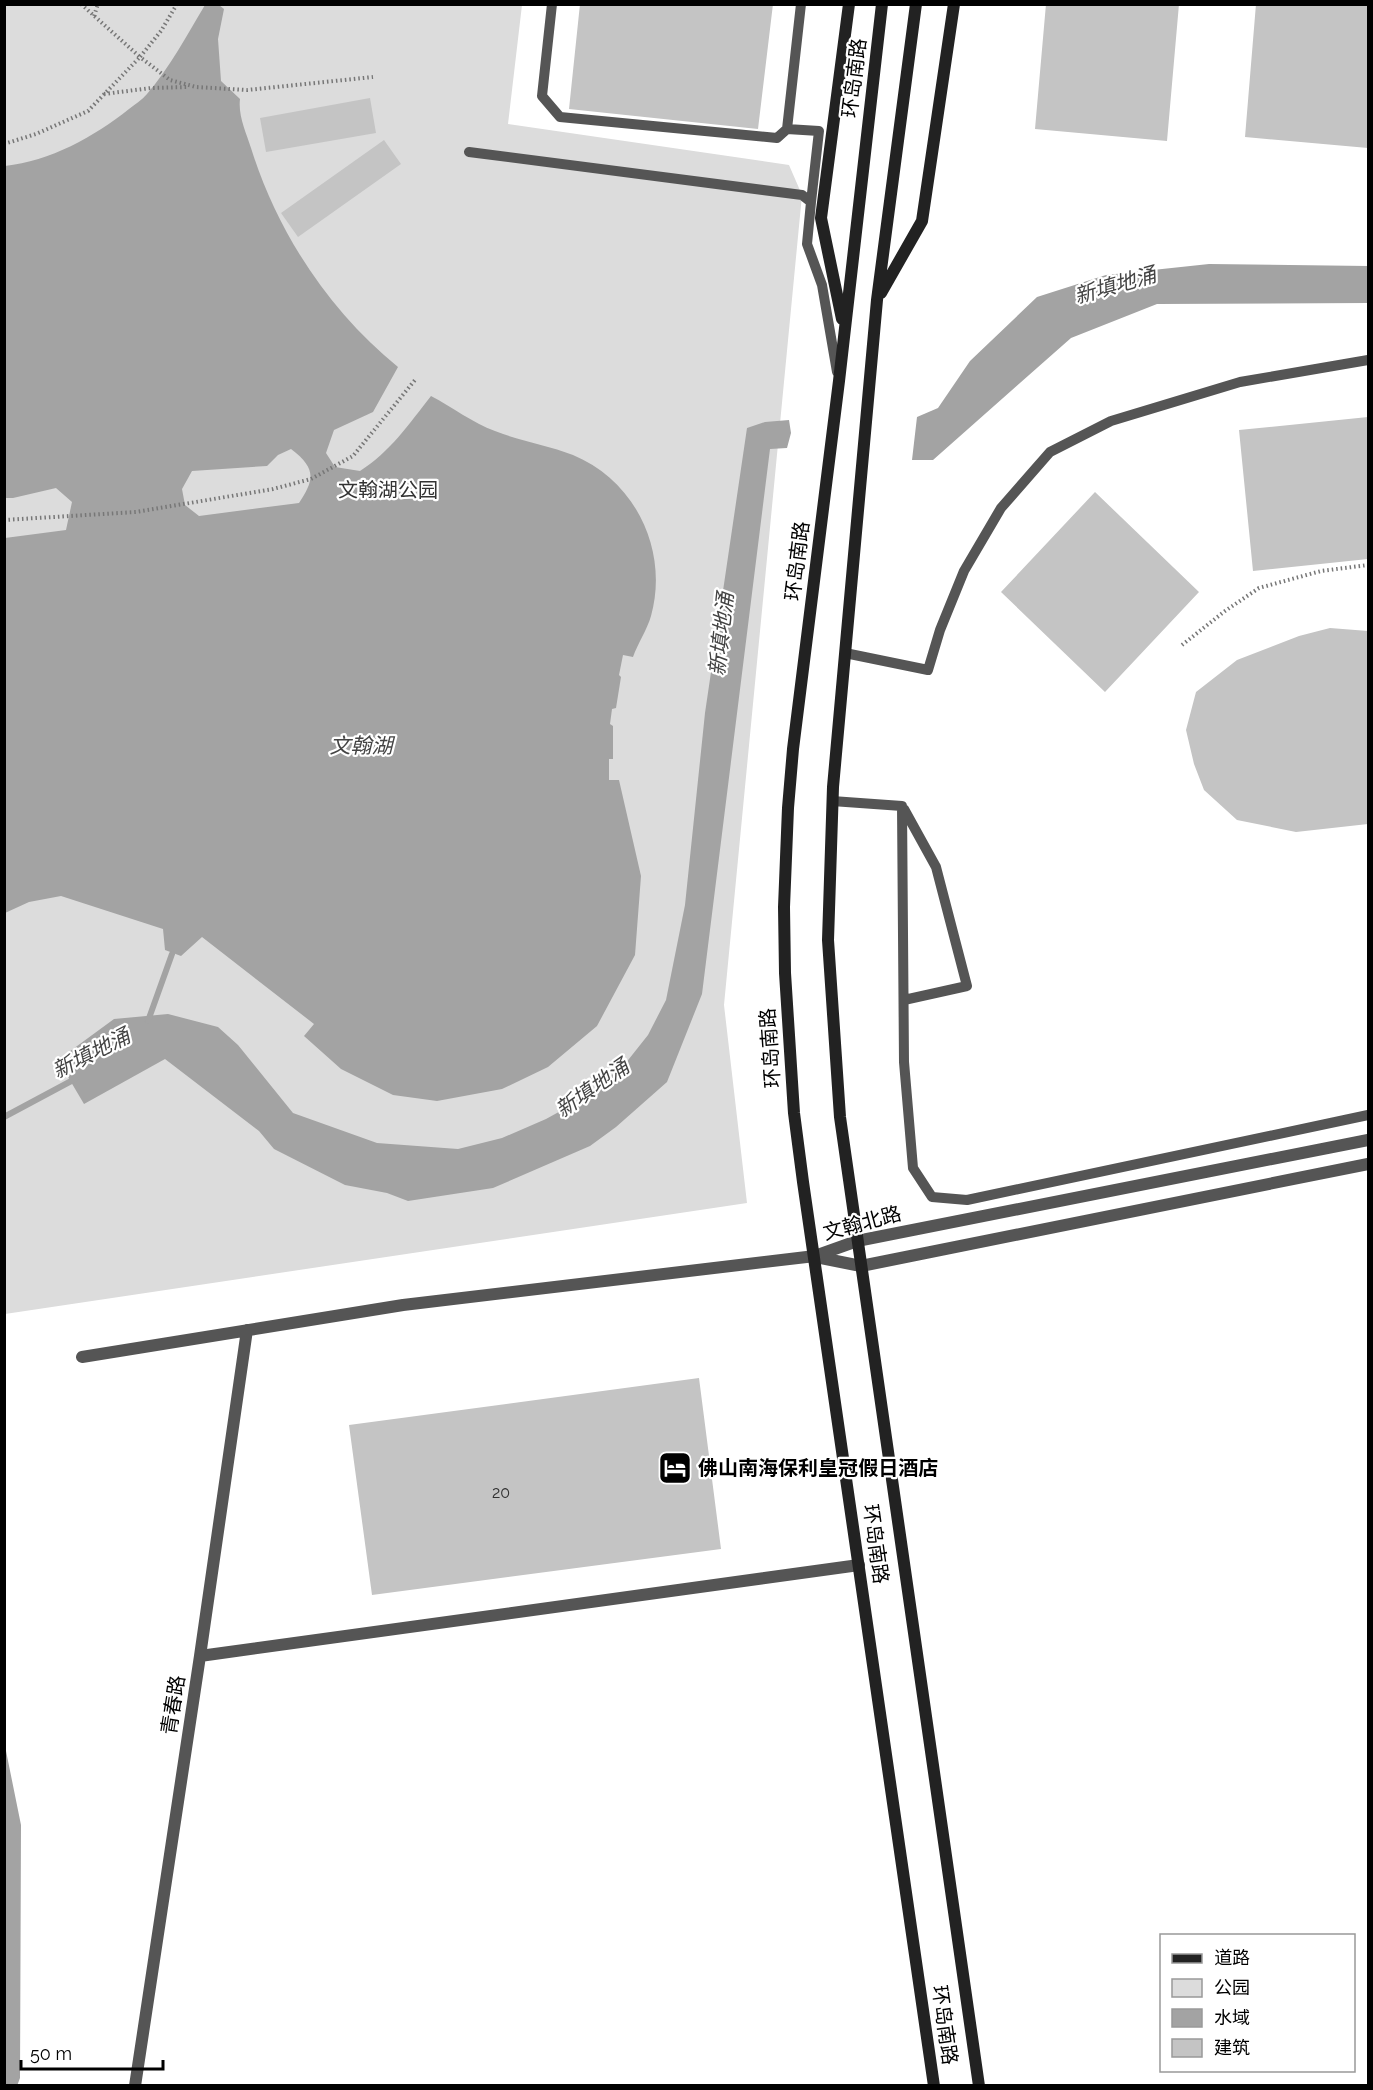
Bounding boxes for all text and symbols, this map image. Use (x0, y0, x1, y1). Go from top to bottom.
street label: 环岛南路 (837, 37, 871, 119)
water label: 新填地涌 (1071, 261, 1161, 309)
park label: 文翰湖公园 (338, 478, 438, 502)
street label: 环岛南路 (780, 520, 814, 602)
water label: 新填地涌 (704, 589, 738, 677)
water label: 文翰湖 (330, 733, 395, 758)
street label: 环岛南路 (755, 1007, 785, 1089)
water label: 新填地涌 (48, 1022, 136, 1083)
water label: 新填地涌 (550, 1053, 635, 1122)
street label: 文翰北路 (820, 1201, 904, 1245)
hotel icon: 佛山南海保利皇冠假日酒店 (657, 1450, 693, 1486)
place label: 佛山南海保利皇冠假日酒店 (698, 1456, 938, 1480)
house number: 20 (492, 1483, 510, 1502)
street label: 环岛南路 (859, 1503, 893, 1585)
street label: 青春路 (156, 1673, 190, 1737)
legend (1160, 1934, 1355, 2072)
text: 道路 (1214, 1947, 1250, 1968)
text: 公园 (1214, 1977, 1250, 1998)
street label: 环岛南路 (928, 1984, 962, 2066)
text: 水域 (1214, 2007, 1250, 2028)
scale bar (21, 2033, 164, 2071)
text: 建筑 (1214, 2037, 1250, 2058)
text: 50 m (30, 2043, 72, 2064)

